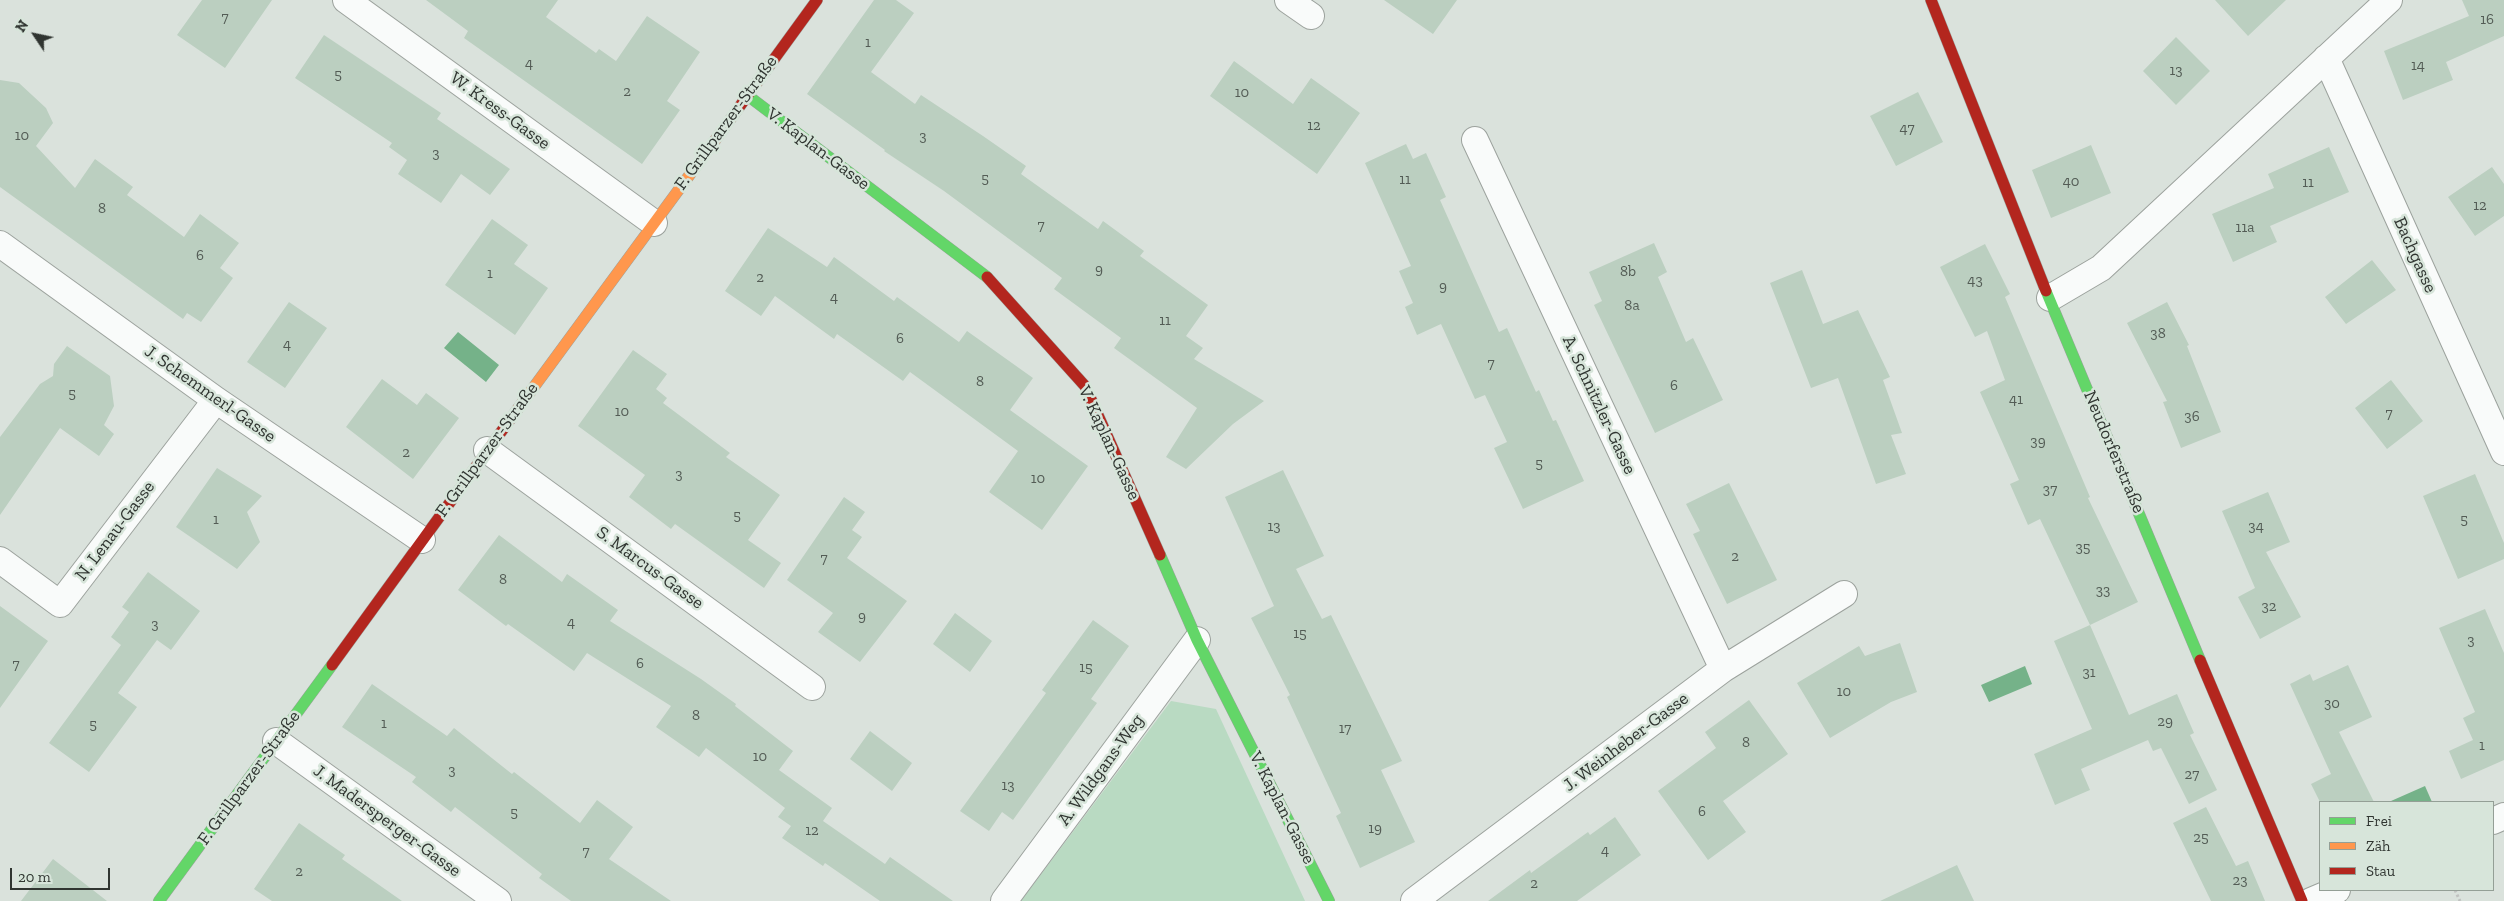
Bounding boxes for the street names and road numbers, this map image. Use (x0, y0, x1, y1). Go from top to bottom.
street label: F. Grillparzer-Straße (670, 52, 782, 194)
street label: W. Kress-Gasse (446, 67, 554, 155)
street label: V. Kaplan-Gasse (762, 103, 874, 195)
street label: Bachgasse (2389, 214, 2441, 296)
street label: A. Schnitzler-Gasse (1557, 332, 1641, 478)
street label: J. Schemmerl-Gasse (140, 341, 280, 447)
street label: F. Grillparzer-Straße (431, 379, 543, 521)
street label: V. Kaplan-Gasse (1073, 382, 1145, 504)
street label: Neudorferstraße (2079, 388, 2149, 516)
street label: N. Lenau-Gasse (70, 477, 160, 585)
street label: S. Marcus-Gasse (592, 522, 708, 614)
street label: J. Weinheber-Gasse (1559, 688, 1693, 796)
street label: F. Grillparzer-Straße (193, 707, 305, 849)
street label: A. Wildgans-Weg (1053, 710, 1149, 830)
street label: V. Kaplan-Gasse (1244, 748, 1320, 868)
street label: J. Madersperger-Gasse (309, 760, 465, 882)

